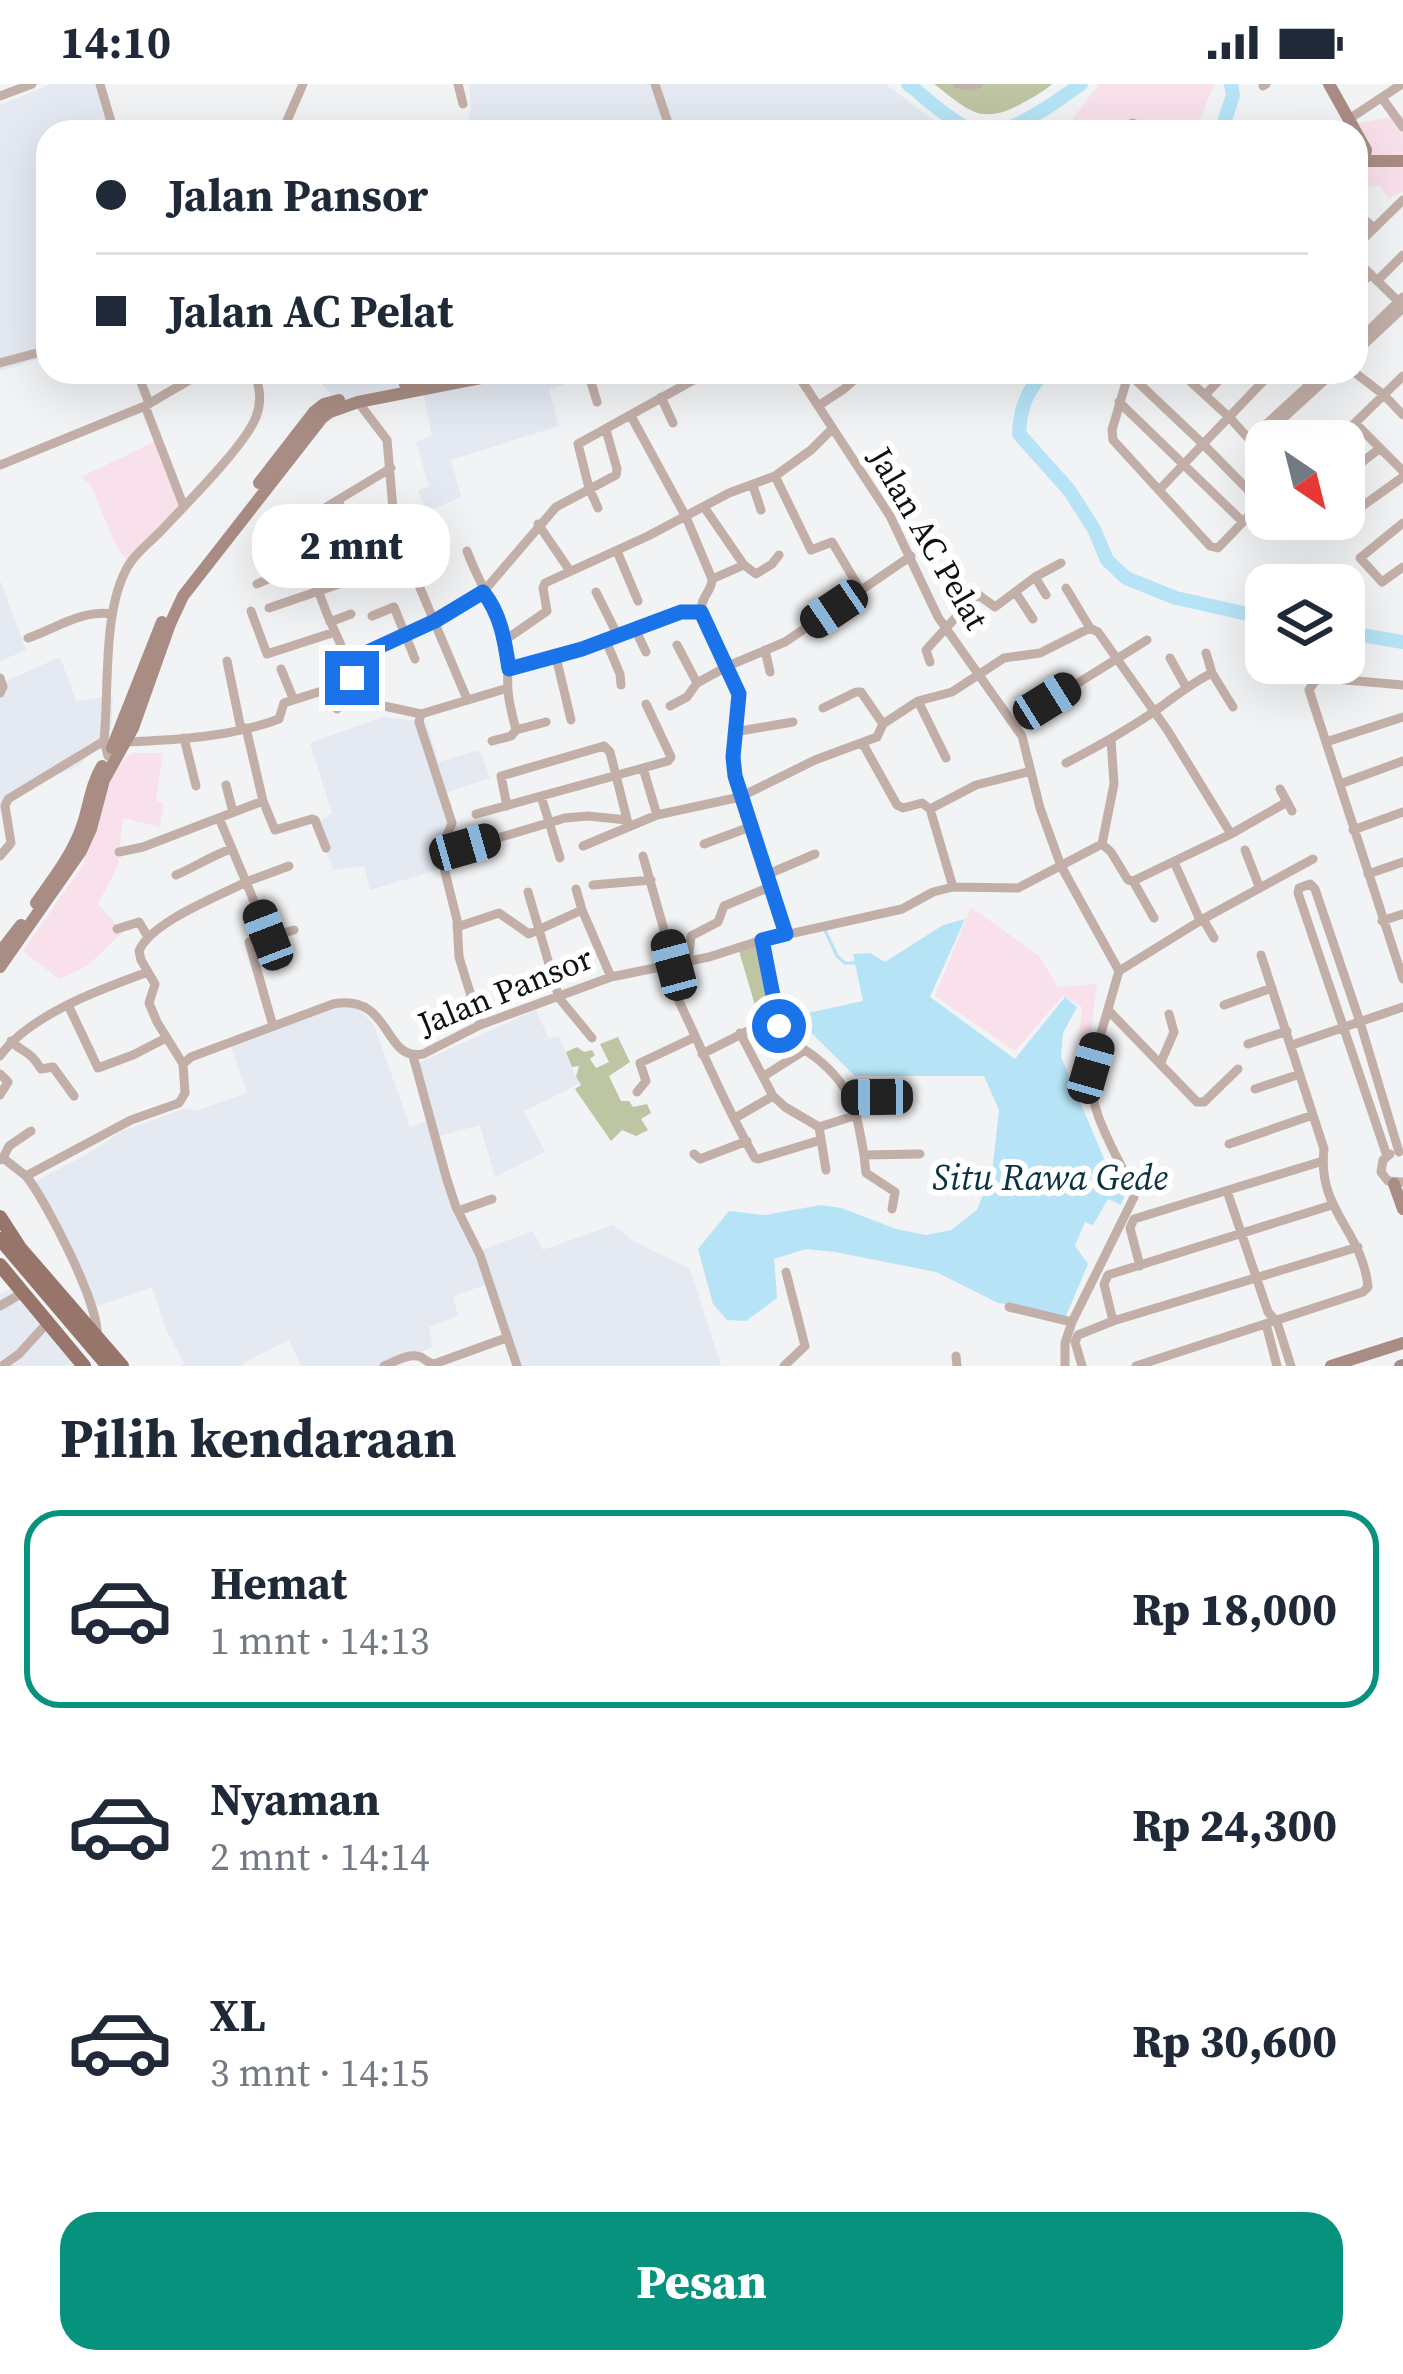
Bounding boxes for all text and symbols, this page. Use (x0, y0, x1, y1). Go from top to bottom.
text: 14:10 (60, 11, 171, 73)
text: Jalan Pansor (168, 164, 428, 226)
text: Jalan AC Pelat (168, 280, 453, 342)
north arrow (1245, 420, 1365, 540)
map controls (1245, 420, 1365, 684)
street label: Jalan AC Pelat (858, 438, 999, 638)
callout: 2 mnt (253, 504, 451, 588)
text: 2 mnt (299, 519, 403, 572)
button: layers (1245, 564, 1365, 684)
car (794, 574, 874, 644)
route end (325, 651, 379, 705)
car (1007, 667, 1087, 735)
car (425, 820, 505, 874)
car (238, 895, 298, 975)
car (647, 926, 701, 1004)
street label: Jalan Pansor (410, 935, 599, 1046)
route start (752, 999, 806, 1053)
car (1064, 1028, 1118, 1108)
car (841, 1078, 913, 1116)
water label: Situ Rawa Gede (932, 1153, 1168, 1202)
text: Pilih kendaraan (60, 1401, 457, 1475)
text: Hemat (210, 1552, 347, 1614)
icon: car (66, 1555, 174, 1663)
text: Rp 18,000 (1132, 1578, 1337, 1640)
text: 1 mnt · 14:13 (210, 1614, 429, 1667)
text: Nyaman (210, 1768, 380, 1830)
icon: car (66, 1771, 174, 1879)
text: Rp 24,300 (1132, 1794, 1337, 1856)
text: 2 mnt · 14:14 (210, 1830, 429, 1883)
text: XL (210, 1984, 266, 2046)
icon: car (66, 1987, 174, 2095)
text: Rp 30,600 (1132, 2010, 1337, 2072)
text: 3 mnt · 14:15 (210, 2046, 429, 2099)
button: Pesan (60, 2212, 1343, 2350)

